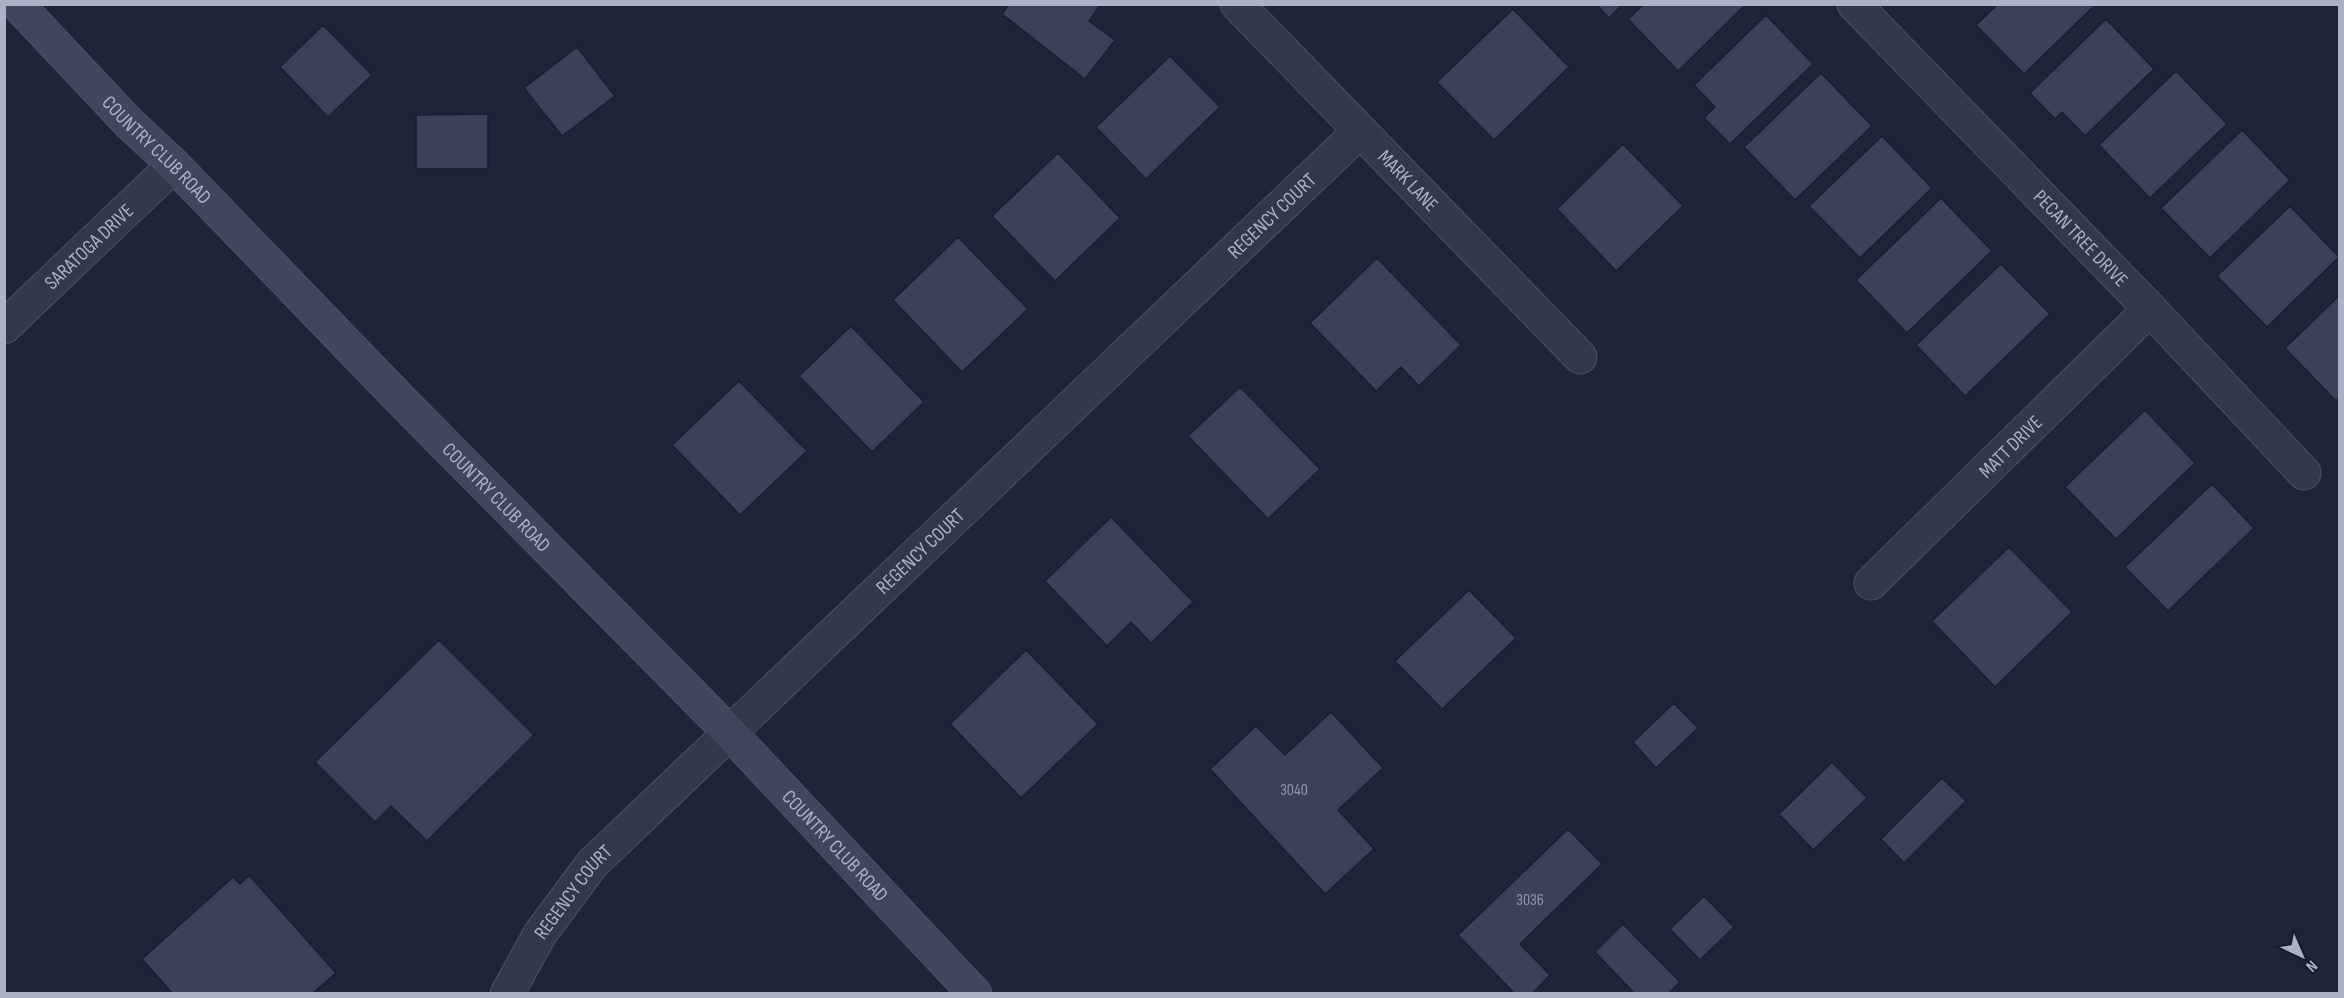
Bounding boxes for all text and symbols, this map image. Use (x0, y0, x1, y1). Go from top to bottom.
street label: COUNTRY CLUB ROAD (97, 91, 216, 209)
street label: MARK LANE (1372, 145, 1443, 217)
street label: REGENCY COURT (1223, 168, 1321, 264)
street label: PECAN TREE DRIVE (2028, 185, 2133, 292)
street label: SARATOGA DRIVE (40, 199, 139, 295)
street label: MATT DRIVE (1974, 411, 2048, 484)
street label: COUNTRY CLUB ROAD (437, 438, 555, 557)
street label: REGENCY COURT (871, 504, 970, 600)
house number: 3040 (1280, 781, 1308, 800)
street label: COUNTRY CLUB ROAD (777, 785, 893, 907)
street label: REGENCY COURT (529, 840, 618, 944)
house number: 3036 (1516, 891, 1544, 910)
north arrow (2272, 926, 2332, 986)
text: N (2302, 956, 2321, 976)

